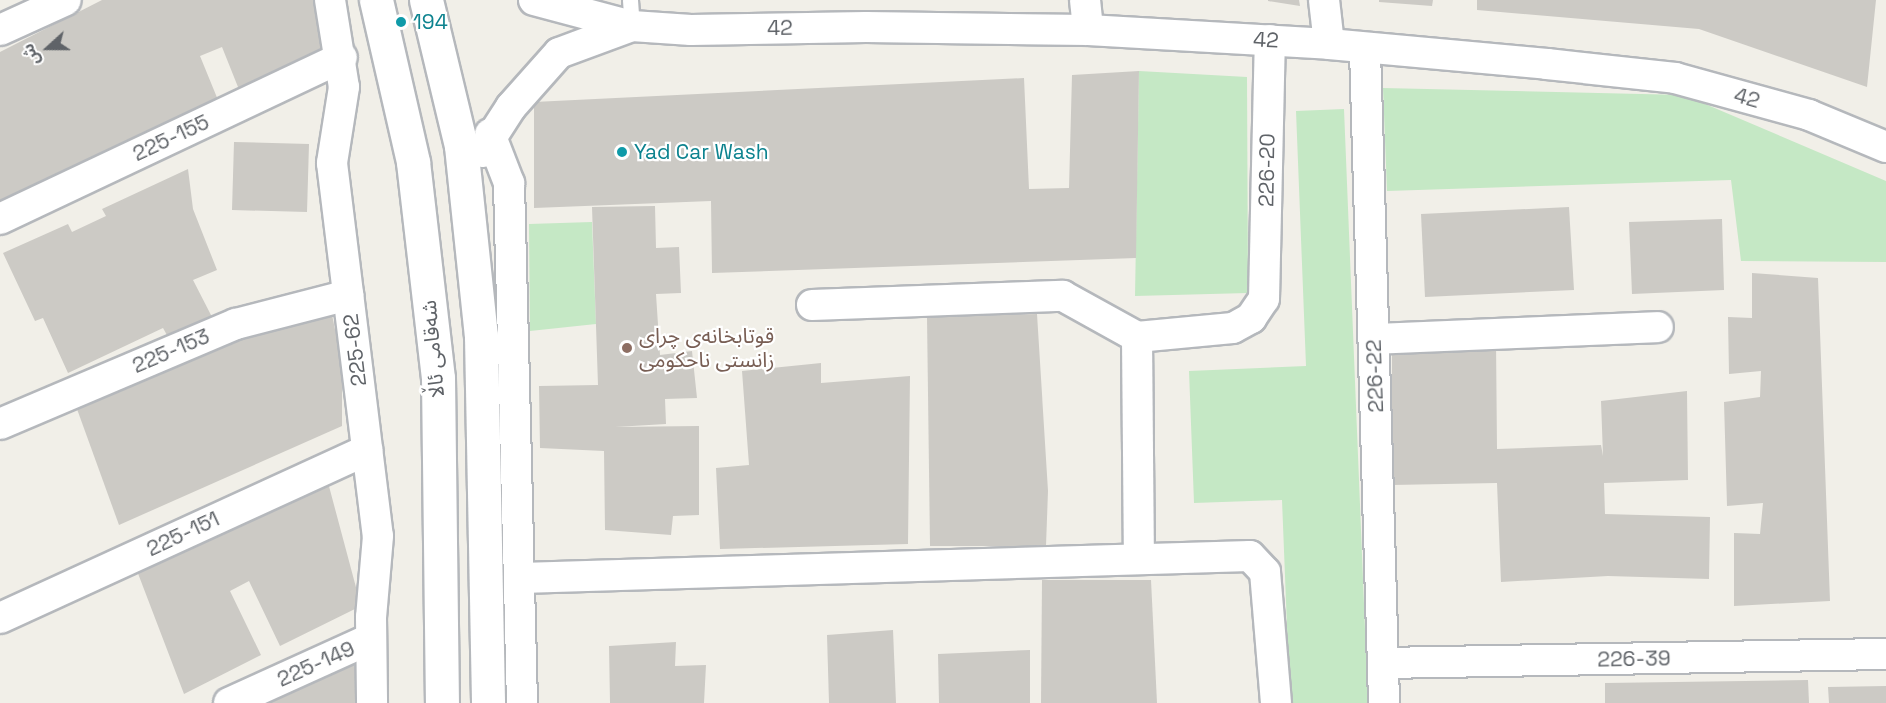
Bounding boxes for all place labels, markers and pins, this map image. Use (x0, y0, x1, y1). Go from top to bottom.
place label: 194 (413, 9, 448, 35)
marker: 194 (394, 15, 408, 29)
place label: Yad Car Wash (634, 139, 769, 165)
marker: Yad Car Wash (615, 145, 629, 159)
place label: قوتابخانەی چرای زانستی ناحکومی (639, 323, 775, 373)
marker: قوتابخانەی چرای زانستی ناحکومی (620, 341, 634, 355)

